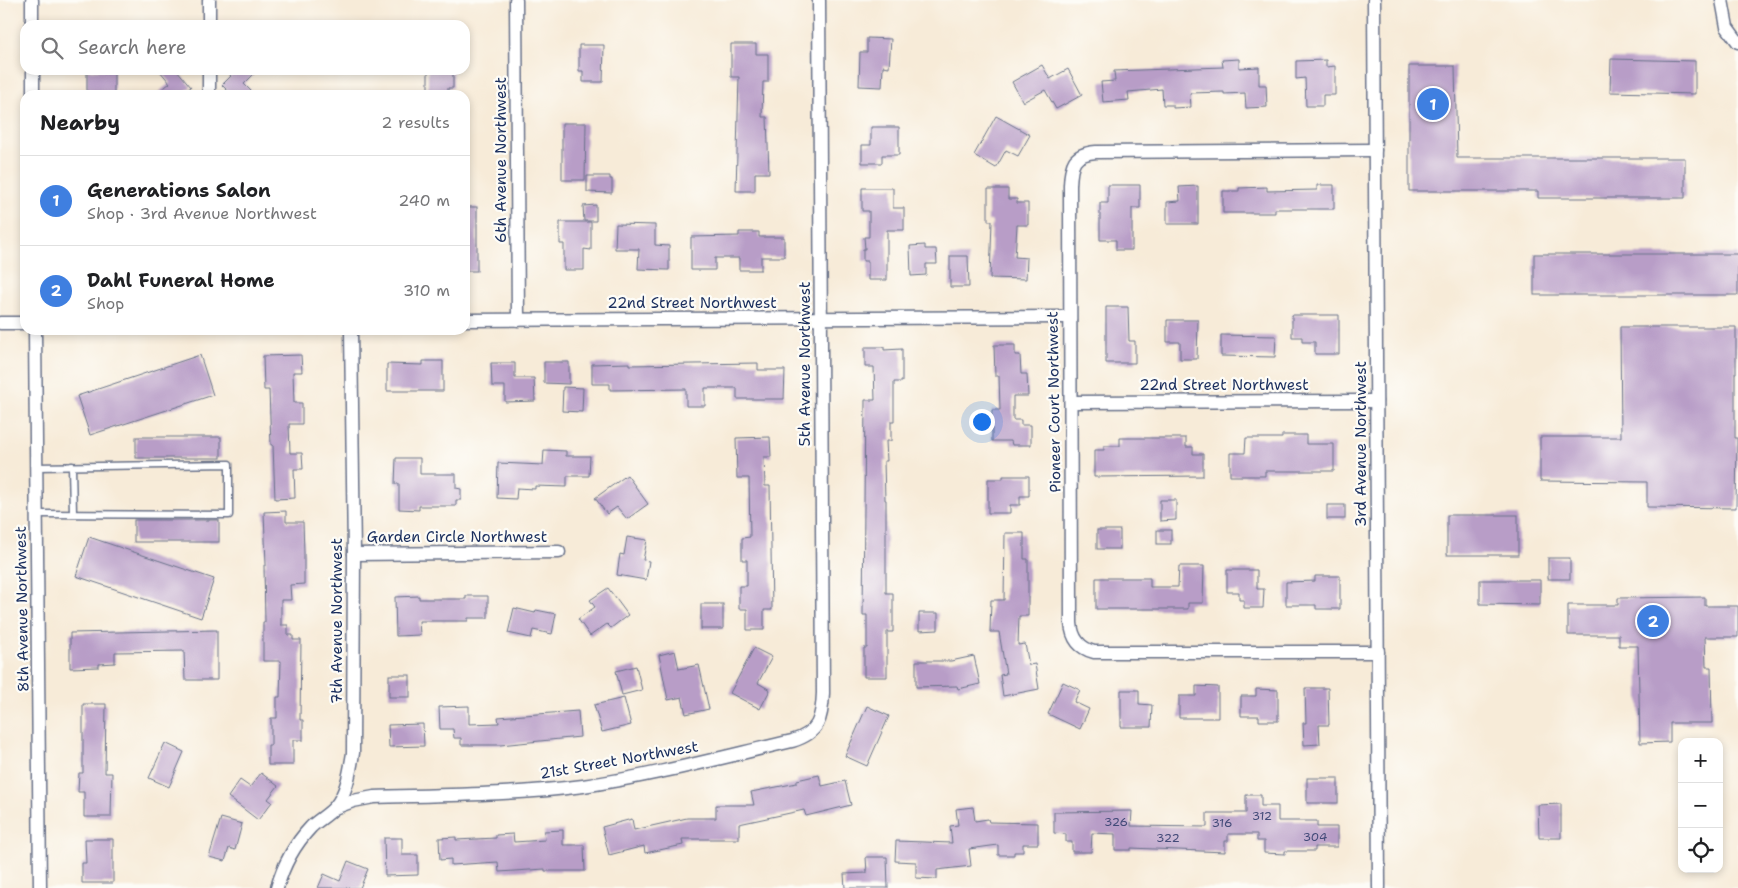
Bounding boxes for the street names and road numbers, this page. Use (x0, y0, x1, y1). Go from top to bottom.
street label: 6th Avenue Northwest (491, 77, 511, 243)
street label: 5th Avenue Northwest (795, 282, 815, 446)
street label: 22nd Street Northwest (607, 293, 777, 313)
street label: Pioneer Court Northwest (1042, 311, 1066, 493)
street label: 3rd Avenue Northwest (1351, 361, 1371, 527)
street label: 22nd Street Northwest (1139, 375, 1309, 395)
street label: 8th Avenue Northwest (11, 526, 33, 692)
street label: Garden Circle Northwest (367, 527, 547, 547)
street label: 7th Avenue Northwest (327, 538, 347, 704)
street label: 21st Street Northwest (538, 736, 700, 784)

